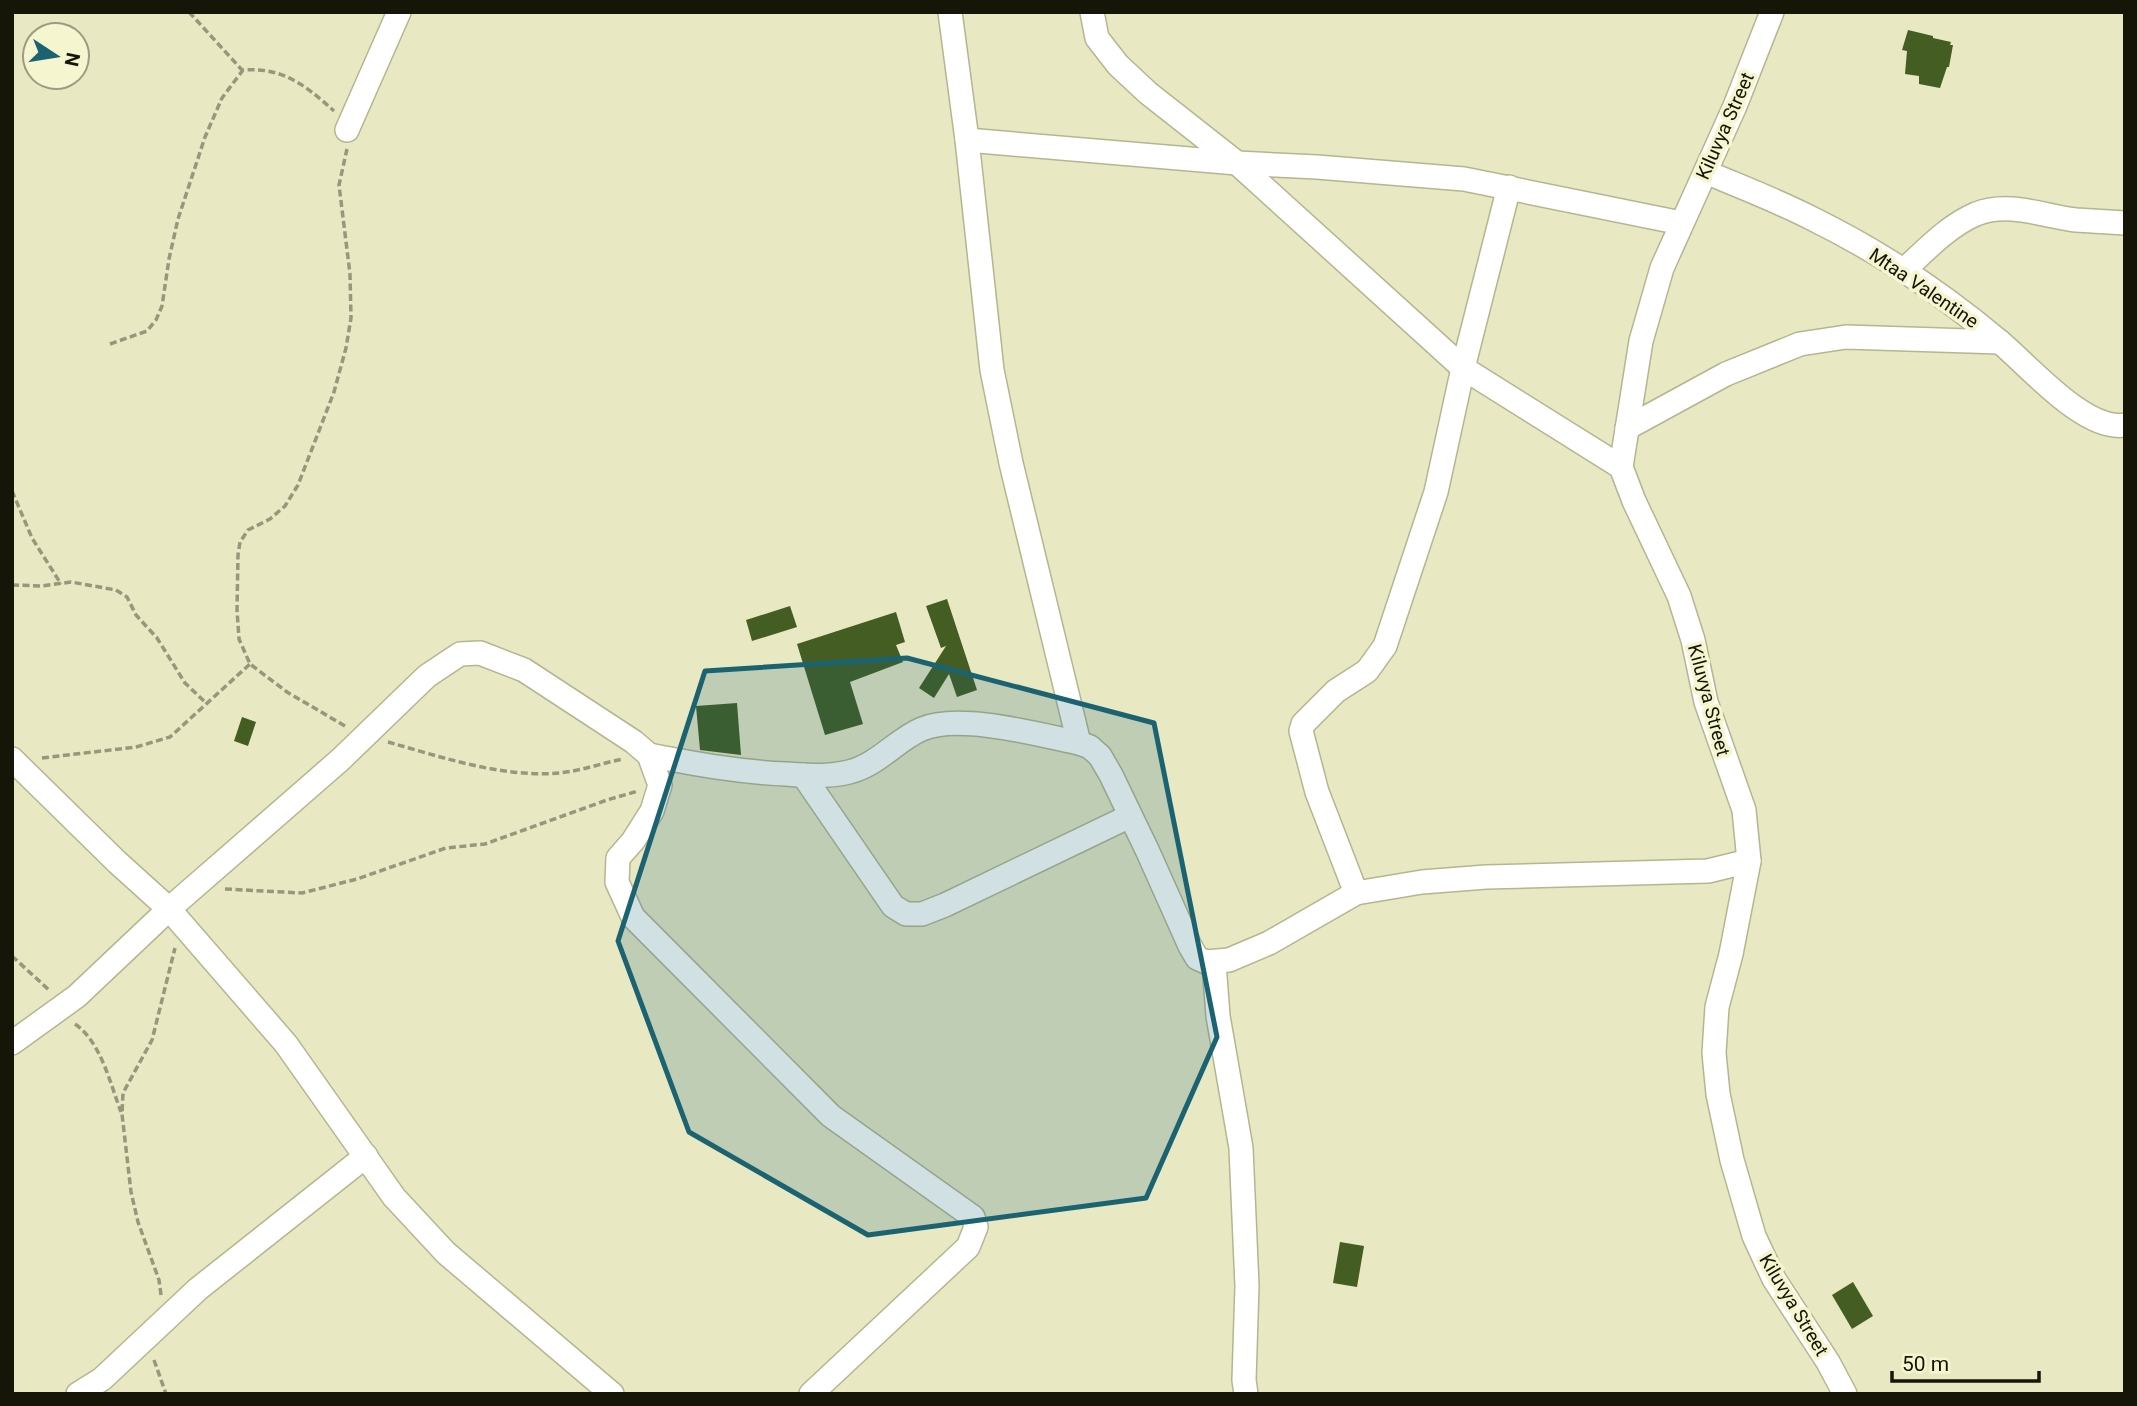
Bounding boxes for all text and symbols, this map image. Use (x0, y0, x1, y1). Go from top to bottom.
north arrow (21, 21, 91, 91)
text: N (59, 50, 85, 68)
street label: Kiluvya Street (1691, 69, 1759, 183)
street label: Mtaa Valentine (1865, 243, 1983, 333)
street label: Kiluvya Street (1683, 642, 1735, 758)
street label: Kiluvya Street (1755, 1250, 1833, 1360)
scale bar (1892, 1340, 2039, 1384)
text: 50 m (1902, 1352, 1949, 1376)

